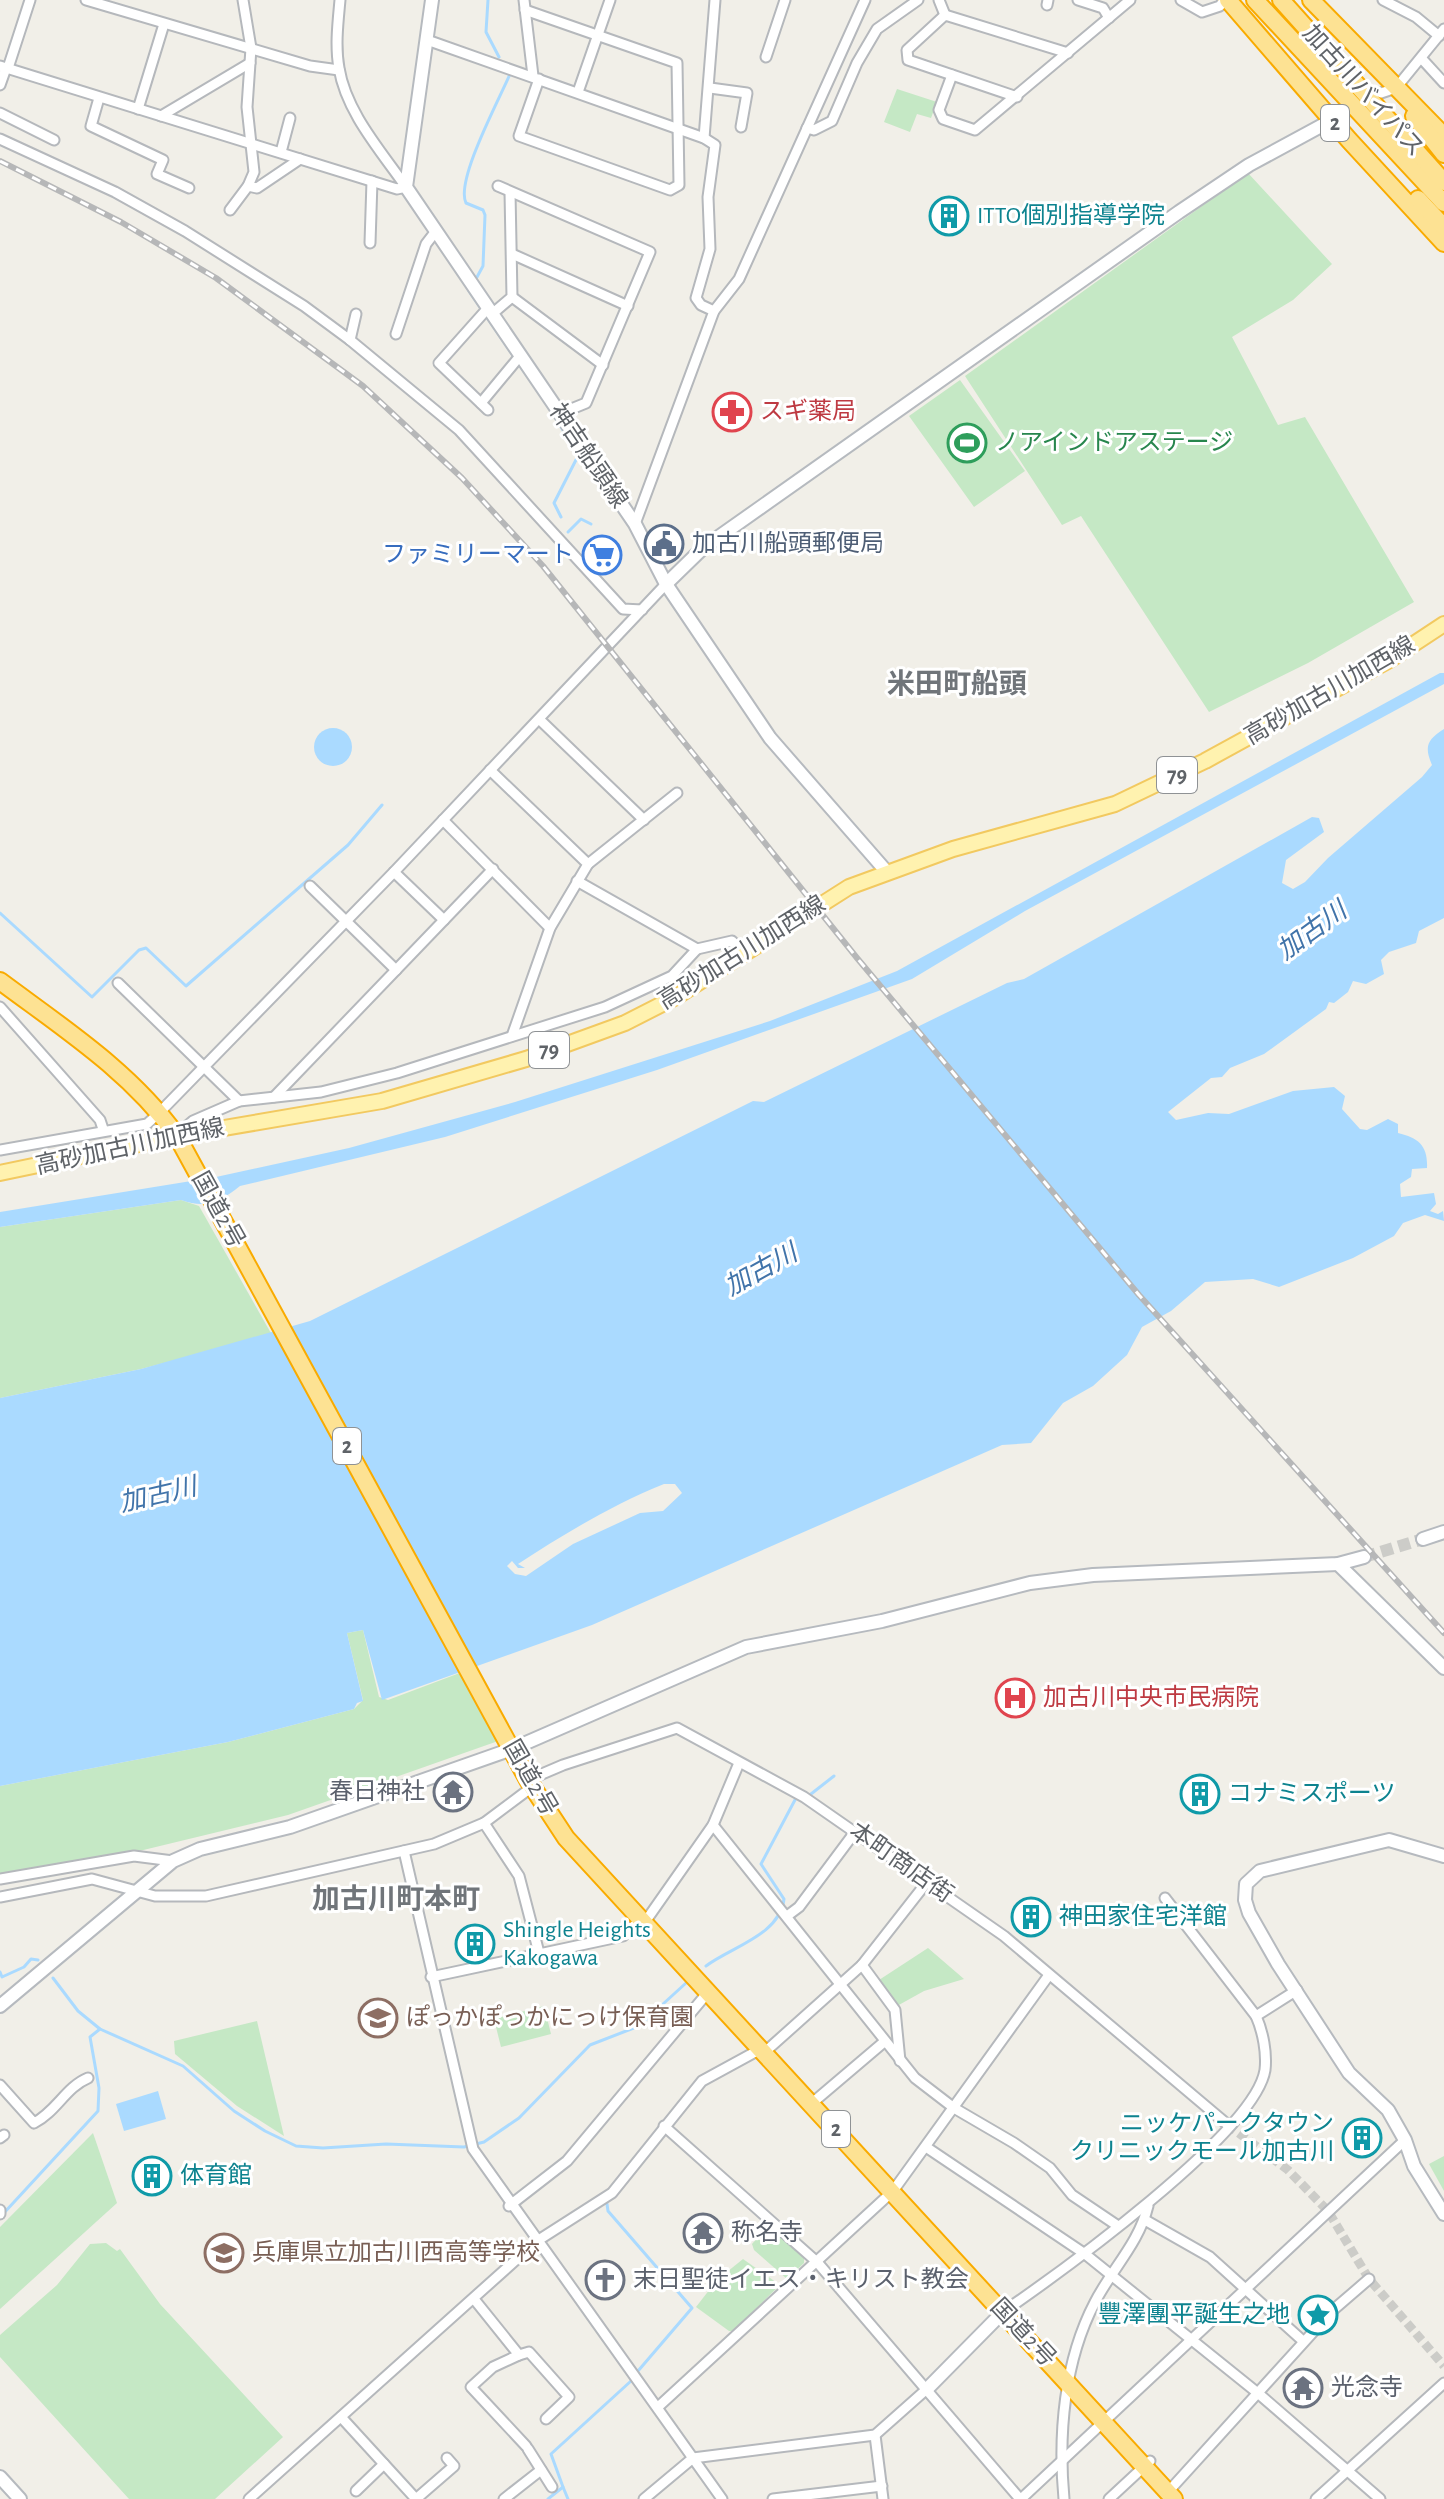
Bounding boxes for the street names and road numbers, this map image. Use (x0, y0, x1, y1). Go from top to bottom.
street label: 加古川バイパス (1298, 19, 1429, 161)
road number: 2 (1321, 105, 1349, 141)
street label: 神吉船頭線 (544, 398, 633, 512)
street label: 高砂加古川加西線 (1240, 631, 1419, 749)
road number: 79 (1157, 757, 1197, 793)
street label: 高砂加古川加西線 (653, 890, 830, 1014)
road number: 79 (529, 1032, 569, 1068)
street label: 高砂加古川加西線 (33, 1113, 226, 1179)
street label: 国道2号 (187, 1167, 250, 1252)
road number: 2 (333, 1428, 361, 1464)
street label: 国道2号 (499, 1735, 563, 1820)
street label: 本町商店街 (845, 1817, 958, 1907)
road number: 2 (822, 2111, 850, 2147)
street label: 国道2号 (986, 2293, 1062, 2372)

